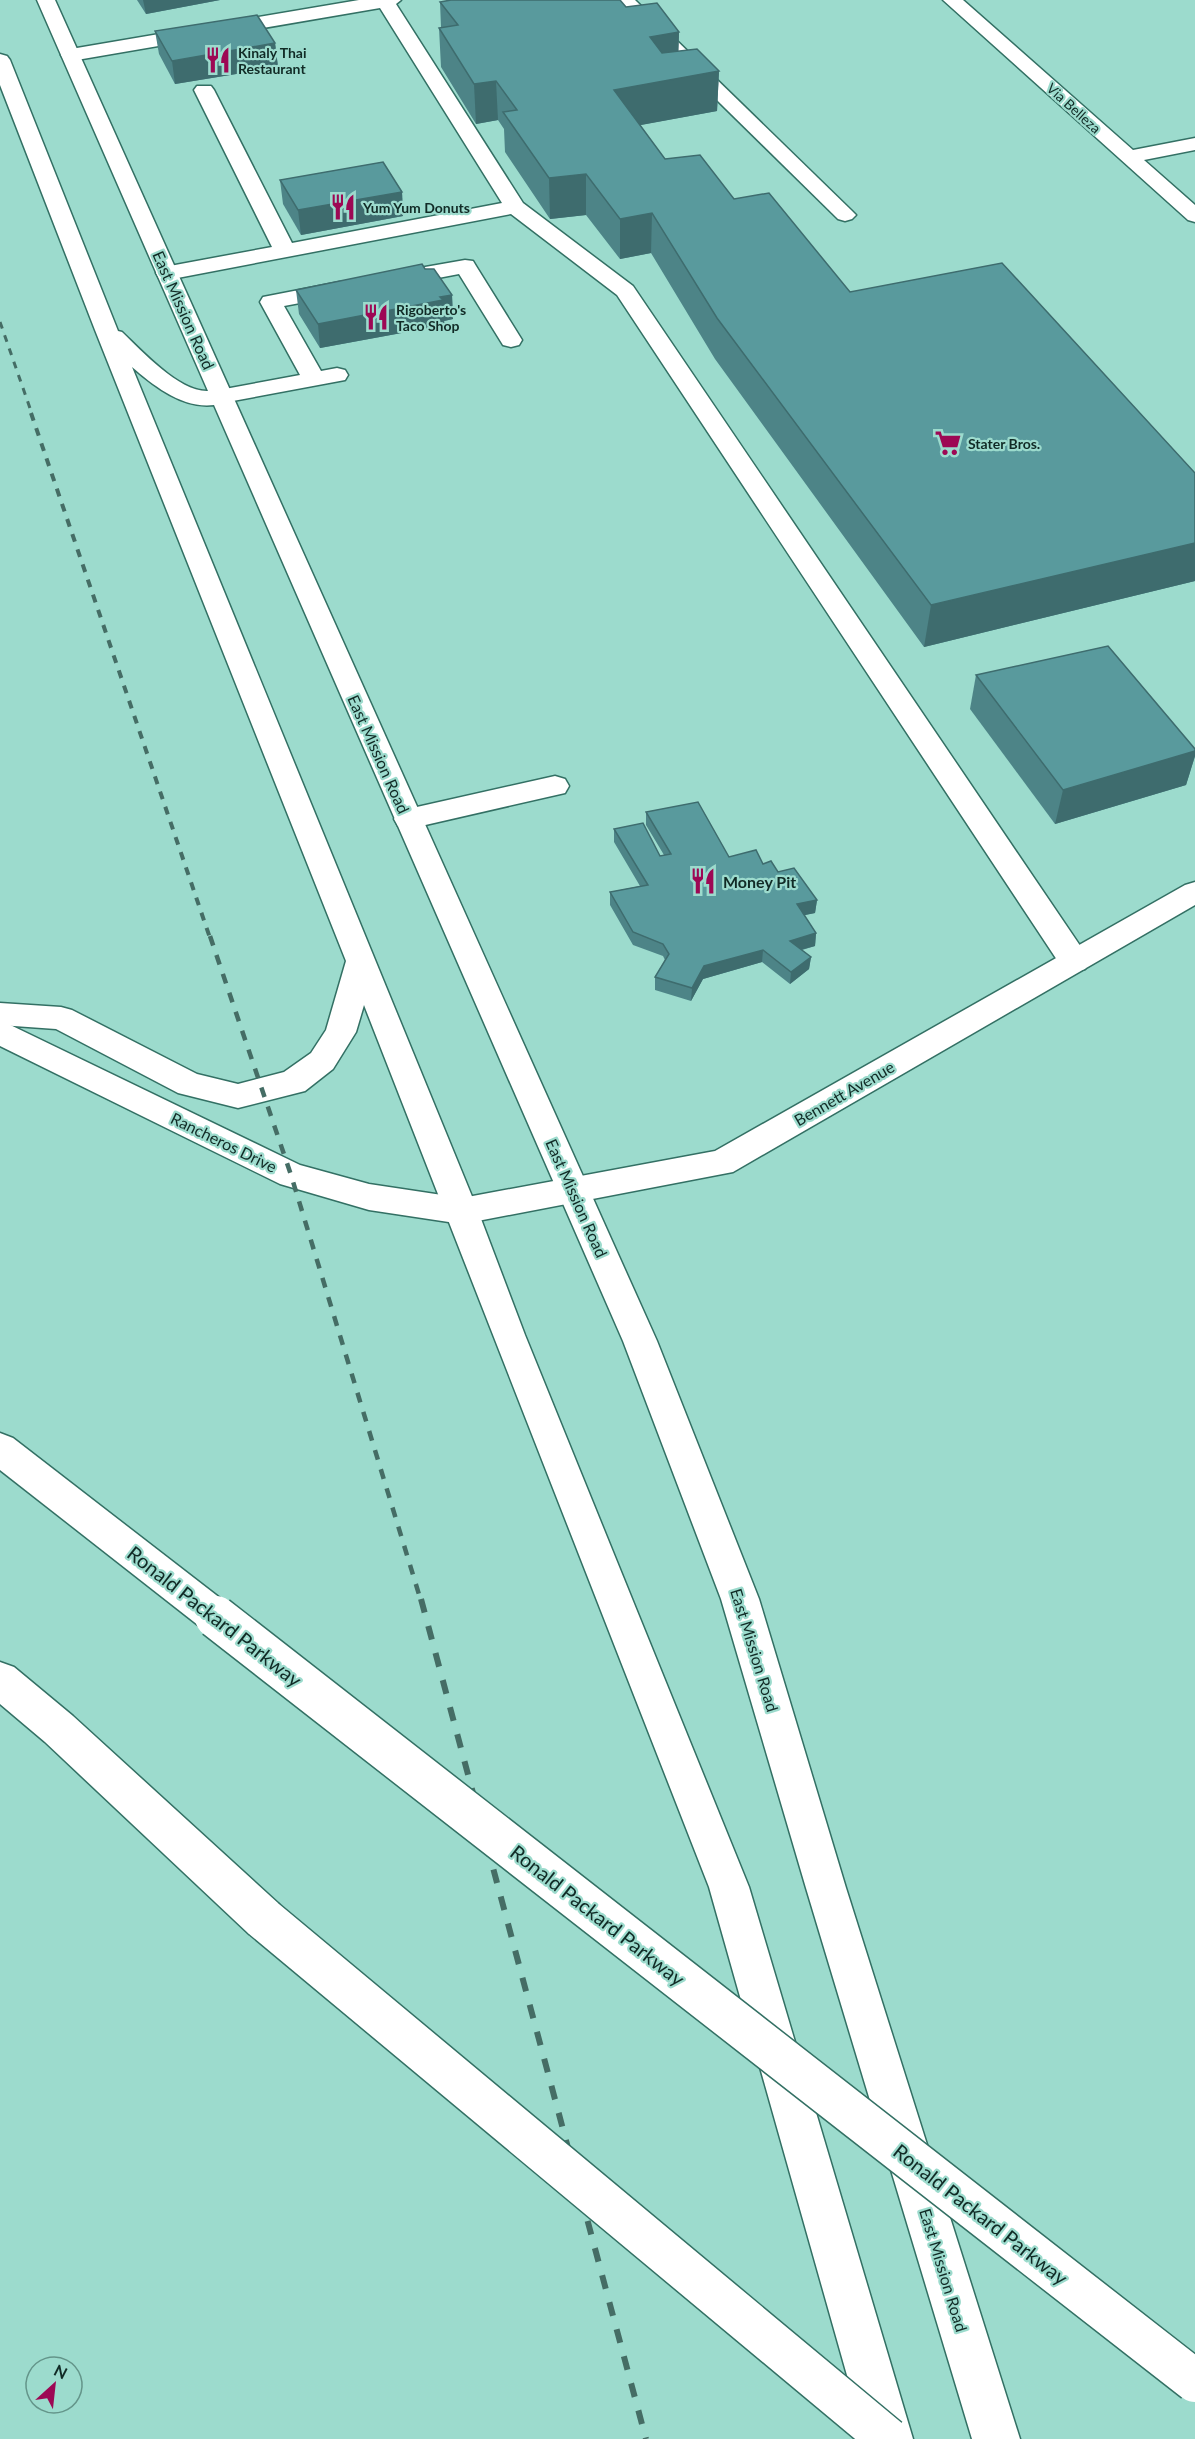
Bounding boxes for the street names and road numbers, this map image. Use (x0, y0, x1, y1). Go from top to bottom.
street label: Via Belleza (1043, 79, 1105, 137)
street label: East Mission Road (149, 248, 219, 372)
street label: East Mission Road (344, 692, 414, 816)
street label: Bennett Avenue (791, 1057, 897, 1129)
street label: Rancheros Drive (168, 1108, 280, 1176)
street label: East Mission Road (542, 1136, 612, 1260)
street label: Ronald Packard Parkway (123, 1541, 307, 1692)
street label: East Mission Road (727, 1586, 783, 1714)
street label: Ronald Packard Parkway (506, 1840, 690, 1991)
street label: Ronald Packard Parkway (889, 2139, 1073, 2290)
street label: East Mission Road (916, 2206, 972, 2334)

